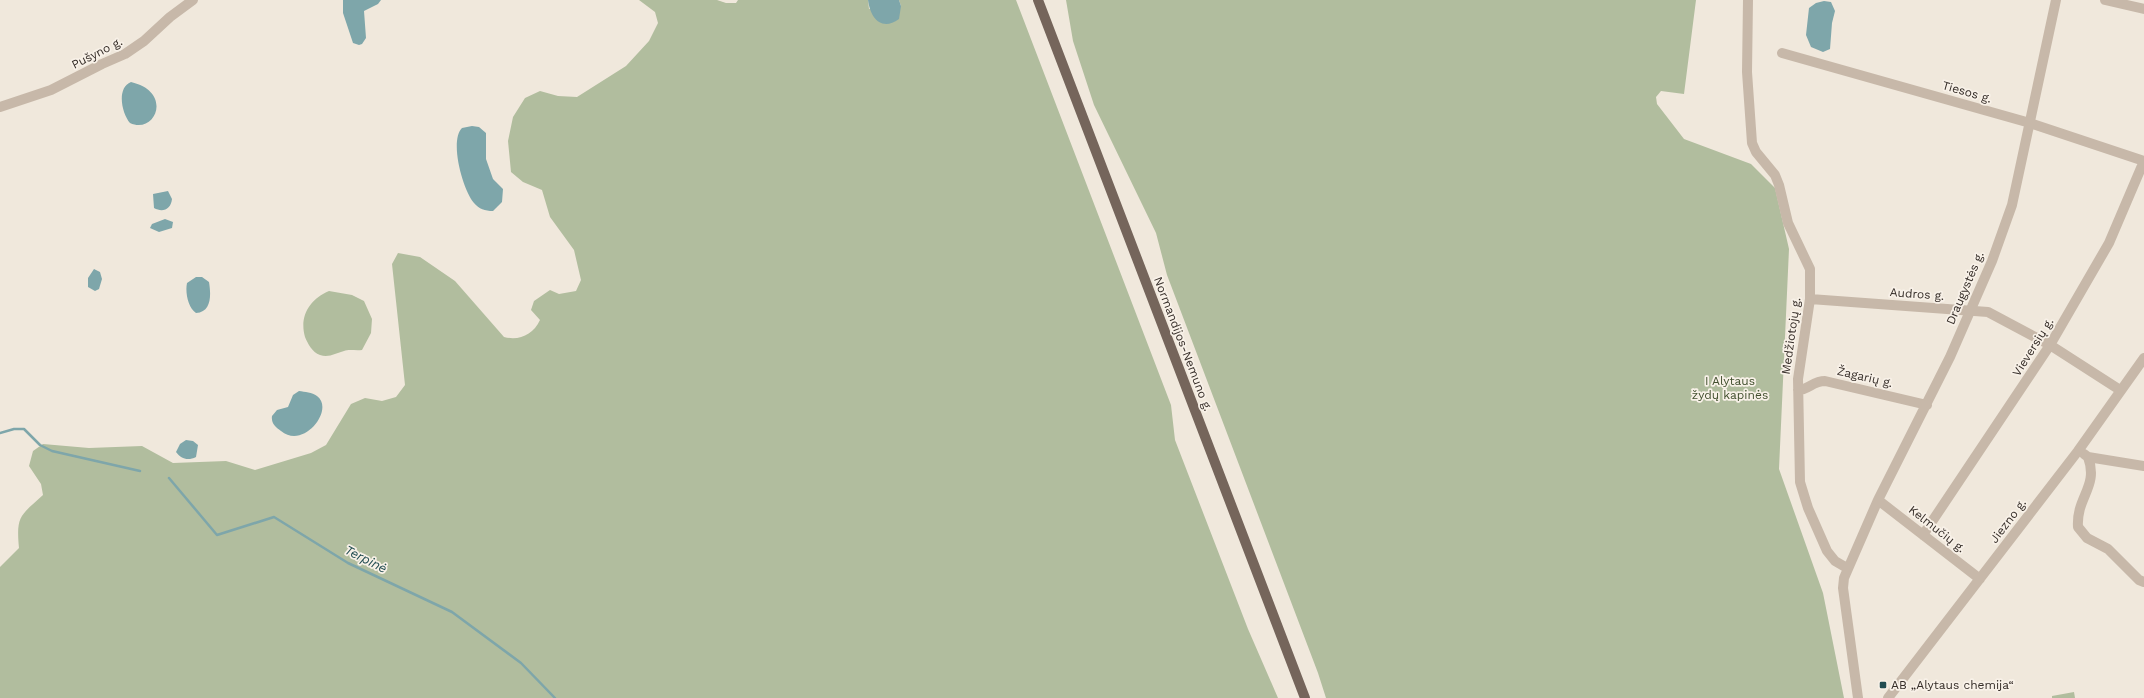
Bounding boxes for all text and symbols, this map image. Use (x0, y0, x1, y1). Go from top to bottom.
street label: Pušyno g. (69, 34, 125, 72)
street label: Tiesos g. (1941, 78, 1993, 106)
street label: Draugystės g. (1943, 249, 1987, 327)
street label: Normandijos-Nemuno g. (1151, 275, 1215, 413)
street label: Audros g. (1889, 285, 1945, 303)
street label: Medžiotojų g. (1779, 297, 1803, 375)
street label: Vieversių g. (2010, 315, 2056, 379)
street label: Žagarių g. (1836, 364, 1894, 390)
park label: I Alytaus žydų kapinės (1692, 374, 1768, 402)
street label: Jiezno g. (1987, 496, 2029, 546)
street label: Kelmučių g. (1906, 503, 1968, 555)
water label: Terpinė (342, 542, 390, 576)
place label: AB „Alytaus chemija“ (1891, 678, 2014, 692)
marker: AB „Alytaus chemija“ (1878, 680, 1888, 690)

